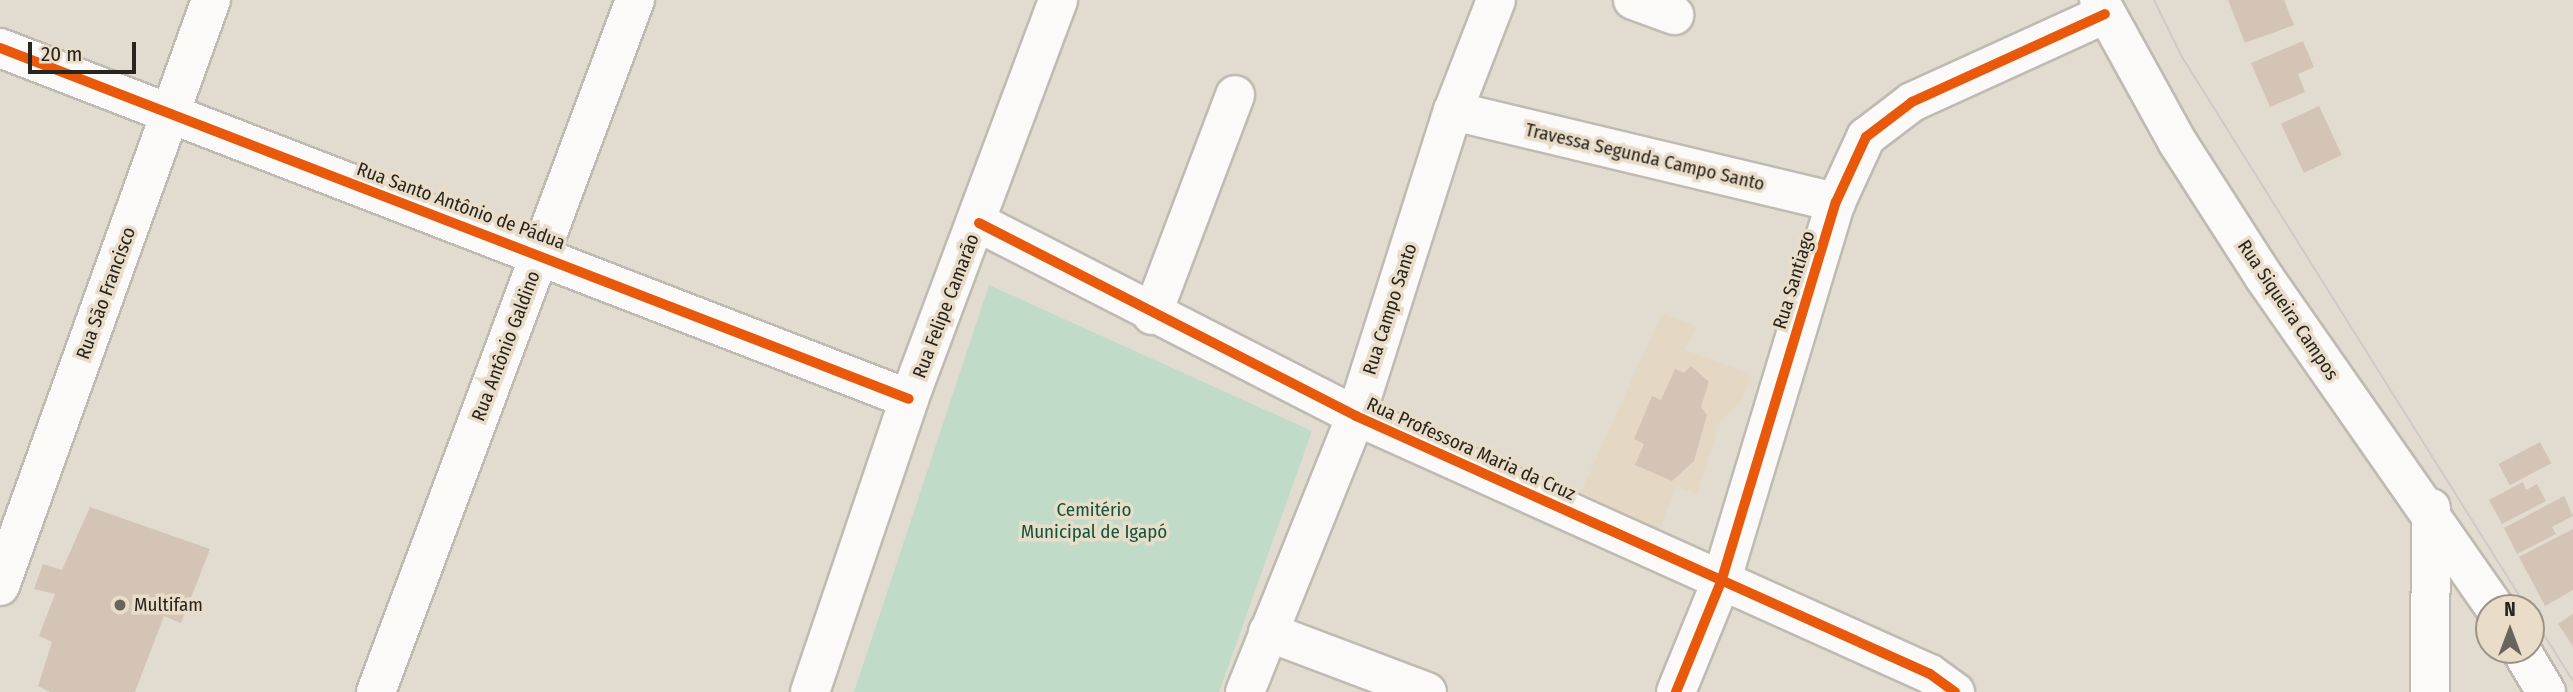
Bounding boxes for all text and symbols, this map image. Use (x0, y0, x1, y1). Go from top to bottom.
scale bar (32, 28, 140, 72)
text: 20 m (41, 41, 82, 67)
street label: Travessa Segunda Campo Santo (1523, 118, 1767, 196)
street label: Rua Santo Antônio de Pádua (354, 158, 568, 254)
street label: Rua São Francisco (72, 224, 140, 362)
street label: Rua Santiago (1768, 228, 1820, 332)
street label: Rua Felipe Camarão (908, 231, 984, 381)
street label: Rua Siqueira Campos (2233, 236, 2343, 384)
street label: Rua Campo Santo (1358, 240, 1422, 378)
street label: Rua Antônio Galdino (467, 268, 545, 424)
street label: Rua Professora Maria da Cruz (1363, 393, 1579, 505)
park label: Cemitério Municipal de Igapó (1021, 499, 1167, 543)
place label: Multifam (134, 594, 203, 616)
north arrow (2475, 594, 2545, 664)
marker: Multifam (112, 597, 128, 613)
text: N (2504, 598, 2516, 621)

